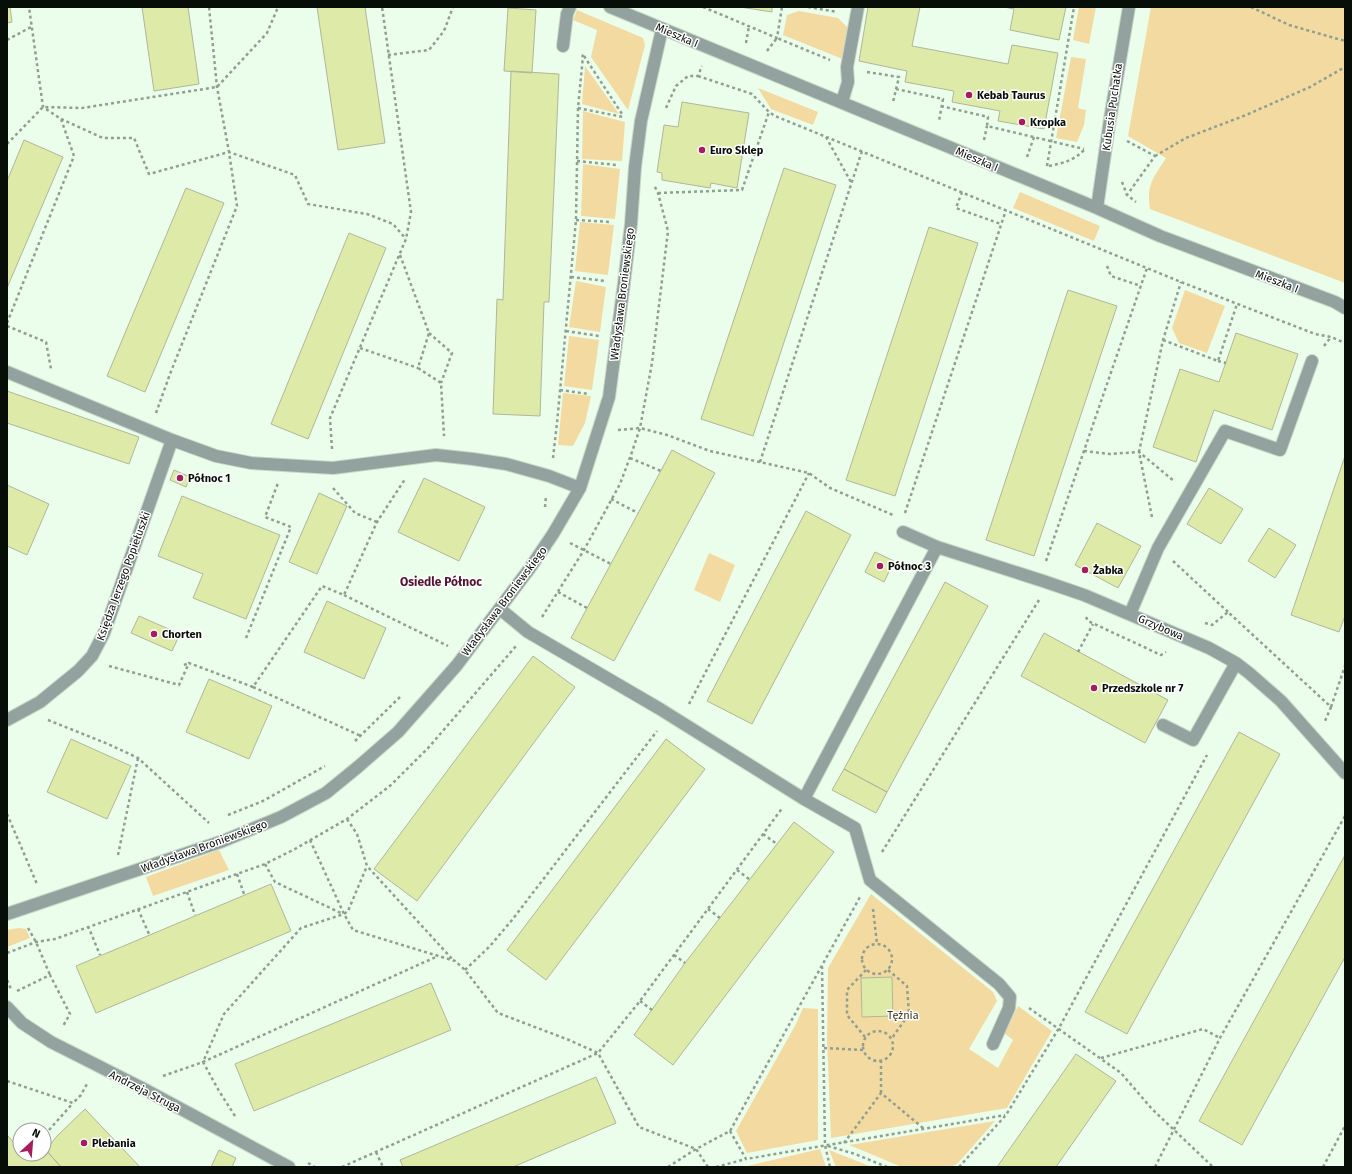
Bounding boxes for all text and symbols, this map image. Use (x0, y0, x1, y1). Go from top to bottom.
street label: Mieszka I (653, 21, 700, 50)
street label: Kubusia Puchatka (1100, 62, 1125, 152)
place label: Kebab Taurus (977, 89, 1046, 102)
marker: Kebab Taurus (964, 90, 974, 100)
place label: Kropka (1030, 116, 1066, 129)
marker: Kropka (1017, 117, 1027, 127)
place label: Euro Sklep (710, 144, 764, 157)
marker: Euro Sklep (697, 145, 707, 155)
street label: Mieszka I (953, 145, 1000, 174)
street label: Władysława Broniewskiego (608, 227, 637, 361)
street label: Mieszka I (1253, 267, 1300, 296)
place label: Północ 1 (188, 472, 230, 485)
marker: Północ 1 (175, 473, 185, 483)
street label: Księdza Jerzego Popiełuszki (94, 510, 153, 643)
street label: Władysława Broniewskiego (459, 544, 550, 659)
place label: Północ 3 (888, 560, 931, 573)
marker: Północ 3 (875, 561, 885, 571)
place label: Żabka (1093, 564, 1123, 577)
marker: Żabka (1080, 565, 1090, 575)
district label: Osiedle Północ (400, 575, 482, 589)
street label: Grzybowa (1136, 612, 1185, 643)
place label: Chorten (162, 628, 202, 641)
marker: Chorten (149, 629, 159, 639)
place label: Przedszkole nr 7 (1102, 682, 1183, 695)
marker: Przedszkole nr 7 (1089, 683, 1099, 693)
street label: Władysława Broniewskiego (139, 818, 269, 875)
park label: Tężnia (887, 1009, 919, 1022)
street label: Andrzeja Struga (107, 1068, 183, 1115)
north arrow (12, 1122, 52, 1162)
text: N (30, 1126, 42, 1141)
place label: Plebania (92, 1137, 136, 1150)
marker: Plebania (79, 1138, 89, 1148)

